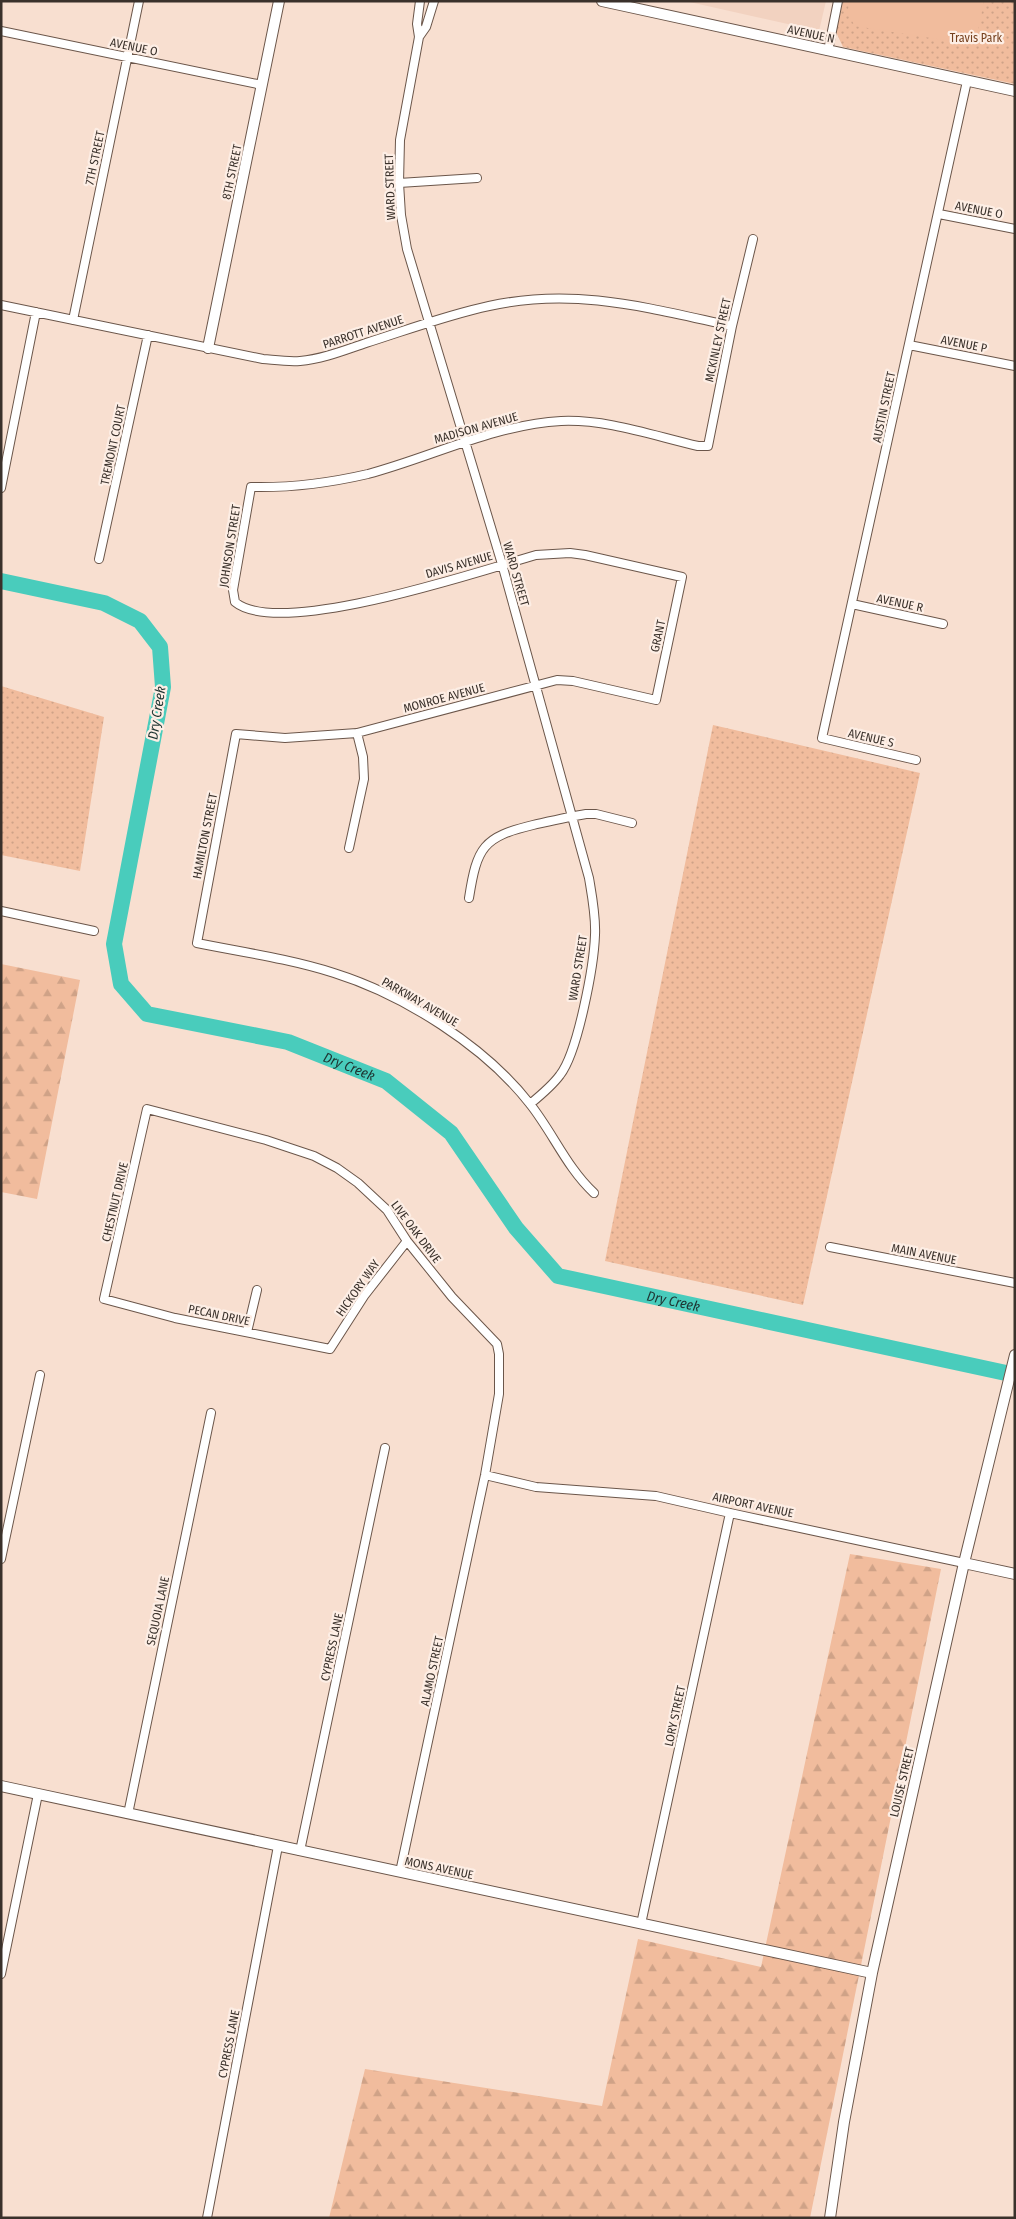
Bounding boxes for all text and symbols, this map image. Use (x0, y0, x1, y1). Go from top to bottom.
street label: AVENUE N (786, 22, 836, 46)
park label: Travis Park (950, 31, 1003, 45)
street label: AVENUE O (109, 35, 159, 59)
street label: 7TH STREET (82, 129, 108, 186)
street label: 8TH STREET (219, 143, 245, 201)
street label: WARD STREET (382, 153, 398, 220)
street label: AVENUE O (954, 199, 1004, 221)
street label: MCKINLEY STREET (702, 296, 734, 383)
street label: PARROTT AVENUE (321, 312, 405, 352)
street label: AVENUE P (940, 333, 988, 355)
street label: AUSTIN STREET (870, 370, 898, 444)
street label: TREMONT COURT (98, 403, 128, 486)
street label: MADISON AVENUE (433, 409, 520, 447)
street label: JOHNSON STREET (217, 503, 244, 588)
street label: WARD STREET (500, 540, 532, 608)
street label: DAVIS AVENUE (424, 549, 494, 581)
street label: AVENUE R (875, 591, 925, 615)
street label: GRANT (648, 618, 668, 653)
street label: MONROE AVENUE (402, 680, 486, 716)
water label: Dry Creek (144, 685, 170, 741)
street label: AVENUE S (847, 726, 895, 750)
street label: HAMILTON STREET (190, 792, 220, 880)
street label: WARD STREET (566, 934, 590, 1002)
street label: PARKWAY AVENUE (379, 974, 461, 1030)
water label: Dry Creek (321, 1048, 377, 1084)
street label: CHESTNUT DRIVE (99, 1160, 131, 1243)
street label: LIVE OAK DRIVE (388, 1198, 444, 1266)
street label: MAIN AVENUE (890, 1241, 958, 1267)
street label: HICKORY WAY (333, 1257, 383, 1319)
water label: Dry Creek (645, 1287, 702, 1315)
street label: PECAN DRIVE (187, 1302, 251, 1328)
street label: AIRPORT AVENUE (711, 1490, 795, 1520)
street label: SEQUOIA LANE (144, 1575, 172, 1647)
street label: CYPRESS LANE (318, 1611, 346, 1682)
street label: ALAMO STREET (418, 1634, 446, 1707)
street label: LORY STREET (662, 1684, 688, 1748)
street label: LOUISE STREET (887, 1745, 917, 1818)
street label: MONS AVENUE (403, 1854, 475, 1882)
street label: CYPRESS LANE (216, 2008, 243, 2079)

